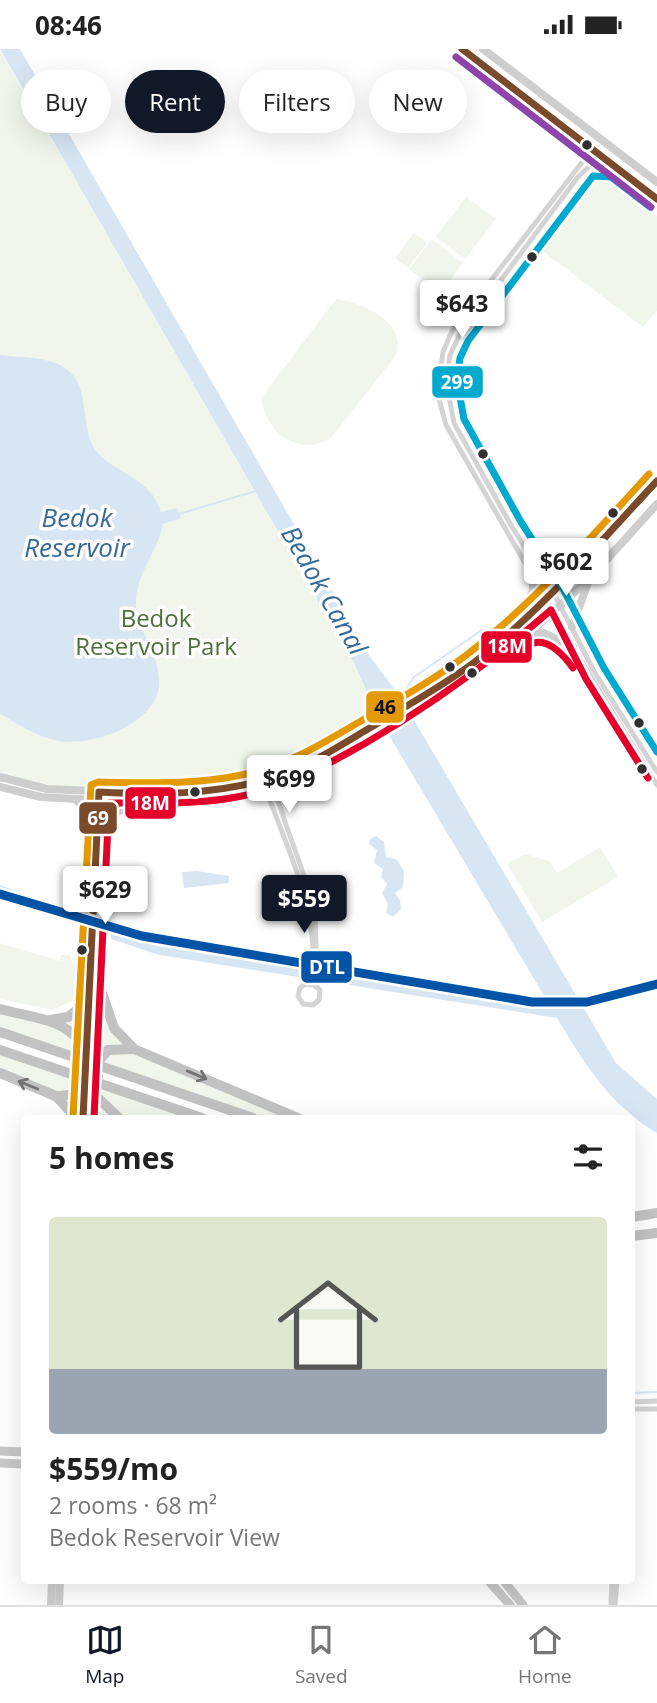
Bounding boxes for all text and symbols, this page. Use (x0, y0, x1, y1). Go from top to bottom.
text: 08:46 (35, 7, 102, 43)
chip: Buy (21, 70, 111, 133)
chip: Rent (125, 70, 225, 133)
chip: Filters (239, 70, 355, 133)
chip: New (369, 70, 467, 133)
unlabelled marker (580, 138, 594, 152)
unlabelled marker (525, 250, 539, 264)
pin: $643 (421, 281, 503, 340)
text: $643 (436, 287, 488, 319)
line badge: 299 (431, 365, 484, 399)
text: 299 (441, 369, 473, 395)
unlabelled marker (476, 447, 490, 461)
water label: Bedok Reservoir (24, 499, 132, 565)
unlabelled marker (606, 506, 620, 520)
water label: Bedok Canal (273, 519, 377, 663)
pin: $602 (525, 539, 607, 598)
text: $602 (540, 545, 592, 577)
park label: Bedok Reservoir Park (75, 601, 237, 662)
line badge: 18M (480, 630, 533, 664)
text: 18M (487, 633, 527, 659)
unlabelled marker (443, 660, 457, 674)
unlabelled marker (465, 666, 479, 680)
line badge: 46 (365, 690, 405, 724)
text: 46 (374, 694, 396, 720)
unlabelled marker (632, 716, 646, 730)
pin: $699 (248, 755, 330, 815)
text: $699 (263, 762, 315, 794)
unlabelled marker (635, 762, 649, 776)
unlabelled marker (188, 785, 202, 799)
line badge: 18M (124, 786, 177, 820)
text: 18M (130, 790, 170, 816)
line badge: 69 (78, 801, 118, 835)
text: 69 (87, 805, 109, 831)
pin: $629 (64, 867, 146, 926)
text: $629 (79, 873, 131, 905)
pin: $559 (263, 875, 345, 935)
text: $559 (278, 882, 330, 914)
unlabelled marker (75, 943, 89, 957)
line badge: DTL (300, 950, 353, 984)
text: DTL (309, 954, 345, 980)
one-way arrow (186, 1070, 207, 1083)
one-way arrow (18, 1077, 39, 1090)
text: 5 homes (49, 1137, 174, 1178)
icon: filters (569, 1138, 607, 1176)
icon: home (265, 1262, 391, 1388)
text: $559/mo (49, 1448, 178, 1489)
text: 2 rooms · 68 m² (49, 1489, 217, 1521)
text: Bedok Reservoir View (49, 1521, 280, 1553)
tab: Map (85, 1621, 124, 1689)
tab: Saved (295, 1621, 348, 1689)
tab: Home (518, 1621, 572, 1689)

